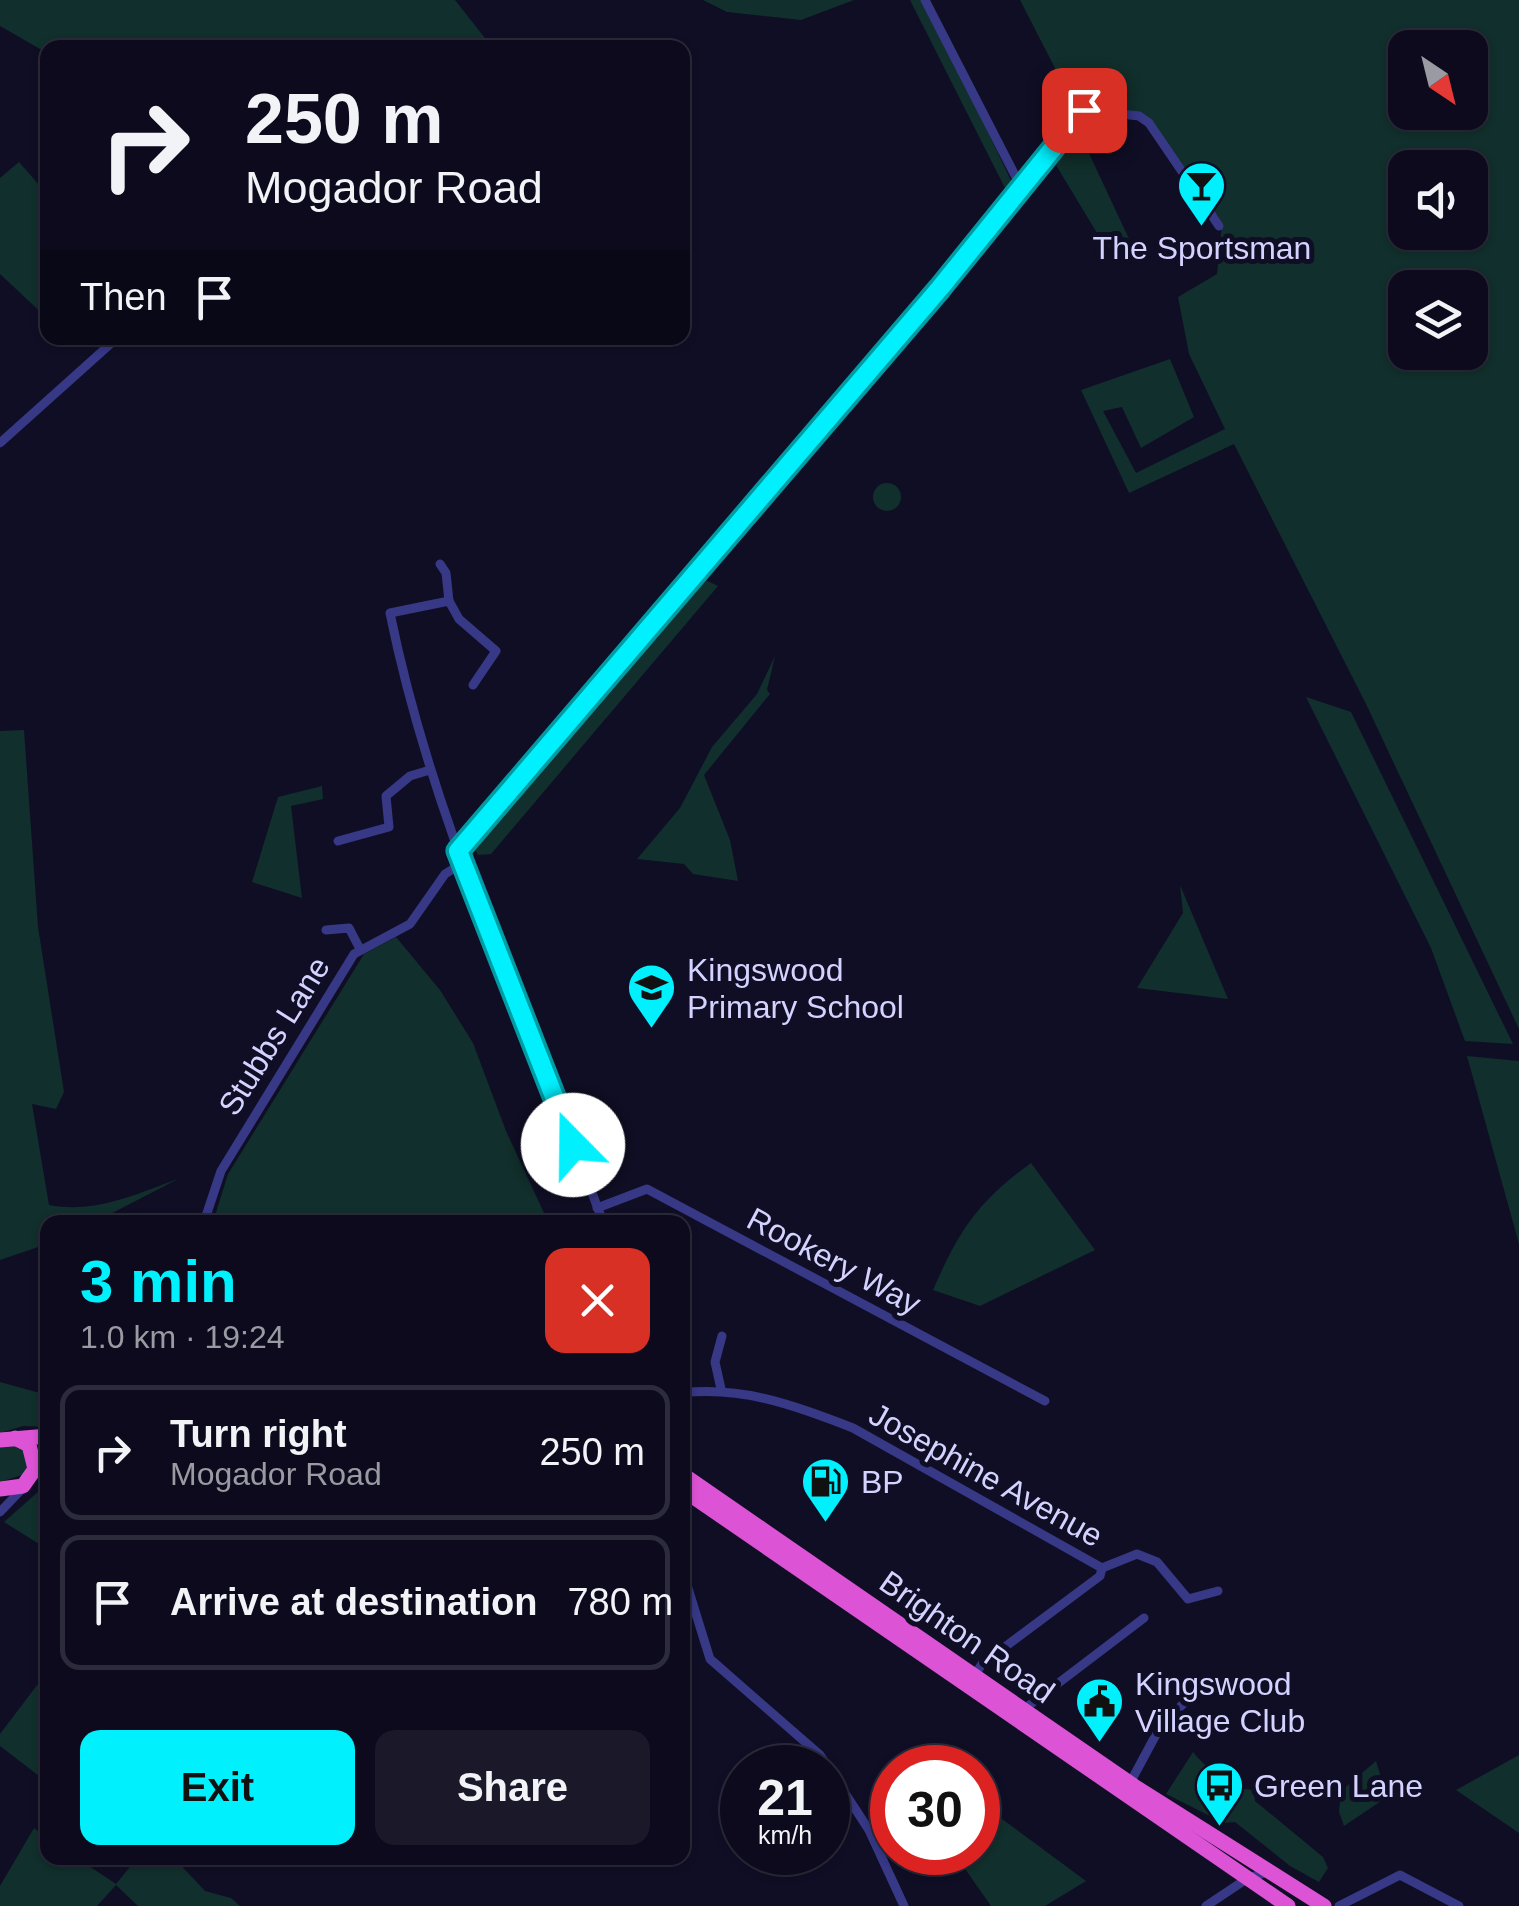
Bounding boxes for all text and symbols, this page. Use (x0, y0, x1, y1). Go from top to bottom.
north arrow (1388, 30, 1488, 130)
map controls (1388, 30, 1488, 370)
pin (1042, 68, 1127, 153)
icon: right (80, 80, 210, 210)
text: 250 m (245, 80, 443, 158)
icon: arrive (1057, 83, 1112, 138)
button: sound (1388, 150, 1488, 250)
bar icon: The Sportsman (1176, 160, 1228, 228)
text: Mogador Road (245, 162, 543, 213)
place label: The Sportsman (1093, 230, 1311, 266)
icon: arrive (187, 270, 242, 325)
button: layers (1388, 270, 1488, 370)
text: Then (80, 276, 167, 318)
street label: Stubbs Lane (211, 950, 337, 1122)
place label: Kingswood Primary School (687, 952, 904, 1025)
school or university icon: Kingswood Primary School (626, 962, 678, 1030)
position arrow (521, 1093, 625, 1197)
street label: Rookery Way (741, 1200, 927, 1322)
text: 3 min (80, 1248, 237, 1315)
button: close (545, 1248, 650, 1353)
text: 1.0 km · 19:24 (80, 1319, 285, 1355)
street label: Josephine Avenue (863, 1396, 1109, 1554)
text: Turn right (170, 1413, 347, 1455)
icon: right (85, 1425, 140, 1480)
text: 250 m (539, 1431, 645, 1473)
text: Mogador Road (170, 1456, 382, 1492)
fuel station icon: BP (800, 1456, 852, 1524)
place label: BP (861, 1464, 904, 1500)
street label: Brighton Road (873, 1564, 1061, 1710)
icon: arrive (85, 1575, 140, 1630)
text: Arrive at destination (170, 1581, 537, 1623)
text: 780 m (567, 1581, 673, 1623)
place label: Kingswood Village Club (1135, 1666, 1305, 1739)
public building icon: Kingswood Village Club (1074, 1676, 1126, 1744)
button: Exit (80, 1730, 355, 1845)
button: Share (375, 1730, 650, 1845)
speed limit sign: 30 (870, 1745, 1000, 1875)
bus stop icon: Green Lane (1193, 1760, 1245, 1828)
place label: Green Lane (1254, 1768, 1423, 1804)
text: 21 (757, 1770, 813, 1826)
text: km/h (758, 1821, 812, 1849)

